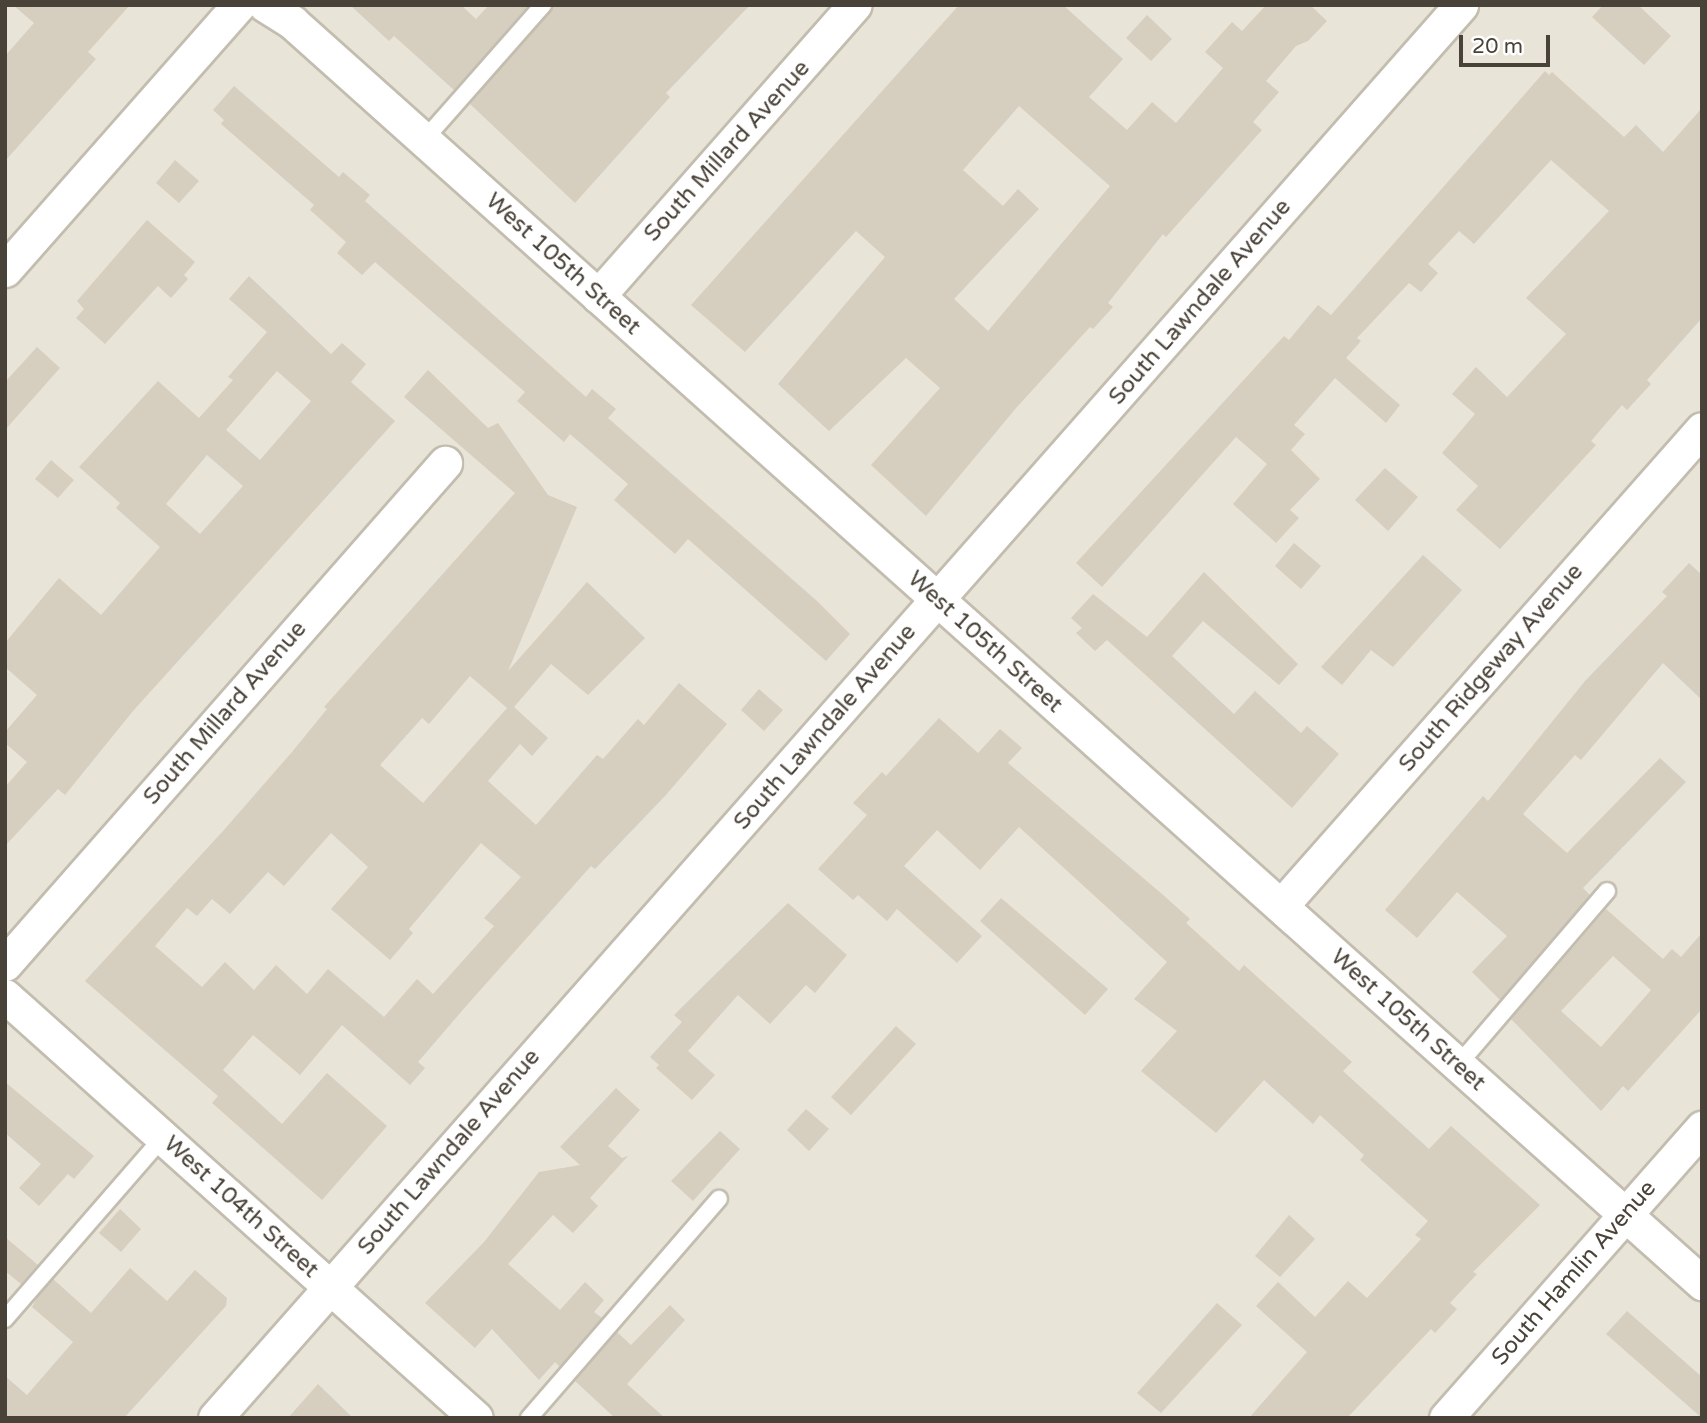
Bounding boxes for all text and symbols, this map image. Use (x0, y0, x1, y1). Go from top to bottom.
scale bar (1462, 21, 1553, 65)
text: 20 m (1472, 34, 1523, 59)
street label: South Millard Avenue (638, 55, 816, 247)
street label: West 105th Street (480, 187, 646, 341)
street label: South Lawndale Avenue (1103, 193, 1297, 411)
street label: South Ridgeway Avenue (1393, 558, 1589, 778)
street label: West 105th Street (902, 565, 1068, 719)
street label: South Millard Avenue (138, 616, 312, 810)
street label: South Lawndale Avenue (728, 618, 922, 836)
street label: West 105th Street (1325, 943, 1491, 1097)
street label: South Lawndale Avenue (352, 1043, 546, 1261)
street label: West 104th Street (158, 1130, 324, 1284)
street label: South Hamlin Avenue (1486, 1175, 1662, 1371)

